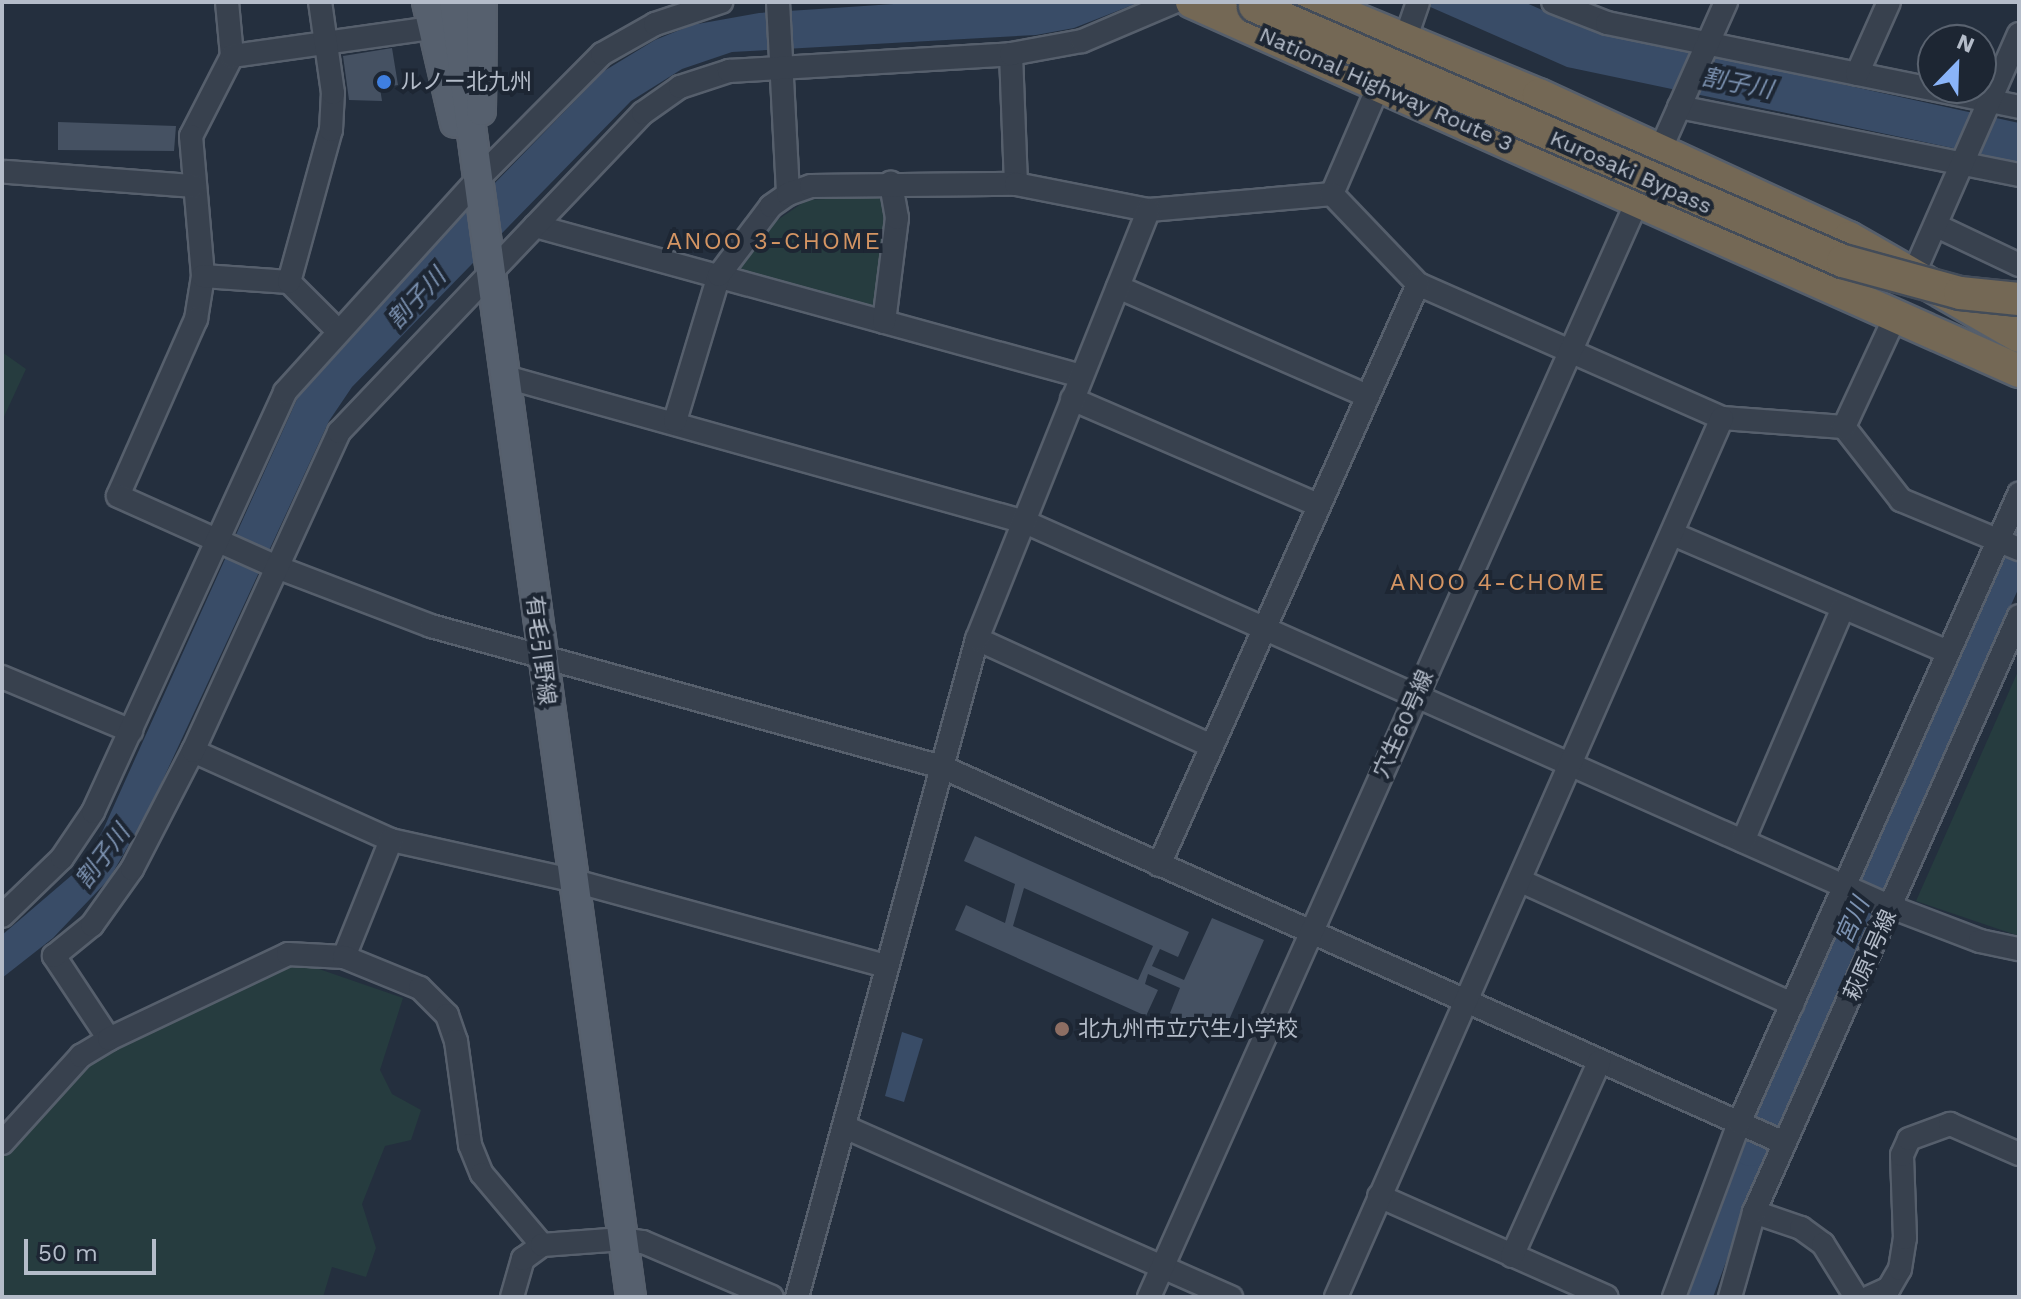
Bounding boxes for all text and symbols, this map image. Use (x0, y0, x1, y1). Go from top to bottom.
street label: National Highway Route 3 (1255, 21, 1517, 157)
north arrow (1917, 24, 1997, 104)
text: N (1953, 29, 1978, 58)
water label: 割子川 (1699, 63, 1775, 105)
place label: ルノー北九州 (400, 69, 532, 95)
marker: ルノー北九州 (375, 73, 393, 91)
street label: Kurosaki Bypass (1546, 124, 1716, 220)
district label: ANOO 3-CHOME (666, 228, 882, 256)
water label: 割子川 (382, 263, 452, 335)
district label: ANOO 4-CHOME (1390, 569, 1606, 597)
street label: 有毛引野線 (521, 594, 561, 706)
street label: 穴生60号線 (1368, 666, 1438, 782)
water label: 割子川 (70, 820, 136, 894)
water label: 宮川 (1830, 893, 1876, 949)
street label: 萩原1号線 (1838, 906, 1902, 1004)
place label: 北九州市立穴生小学校 (1078, 1016, 1298, 1042)
marker: 北九州市立穴生小学校 (1053, 1020, 1071, 1038)
scale bar (28, 1223, 160, 1273)
text: 50 m (38, 1239, 98, 1267)

